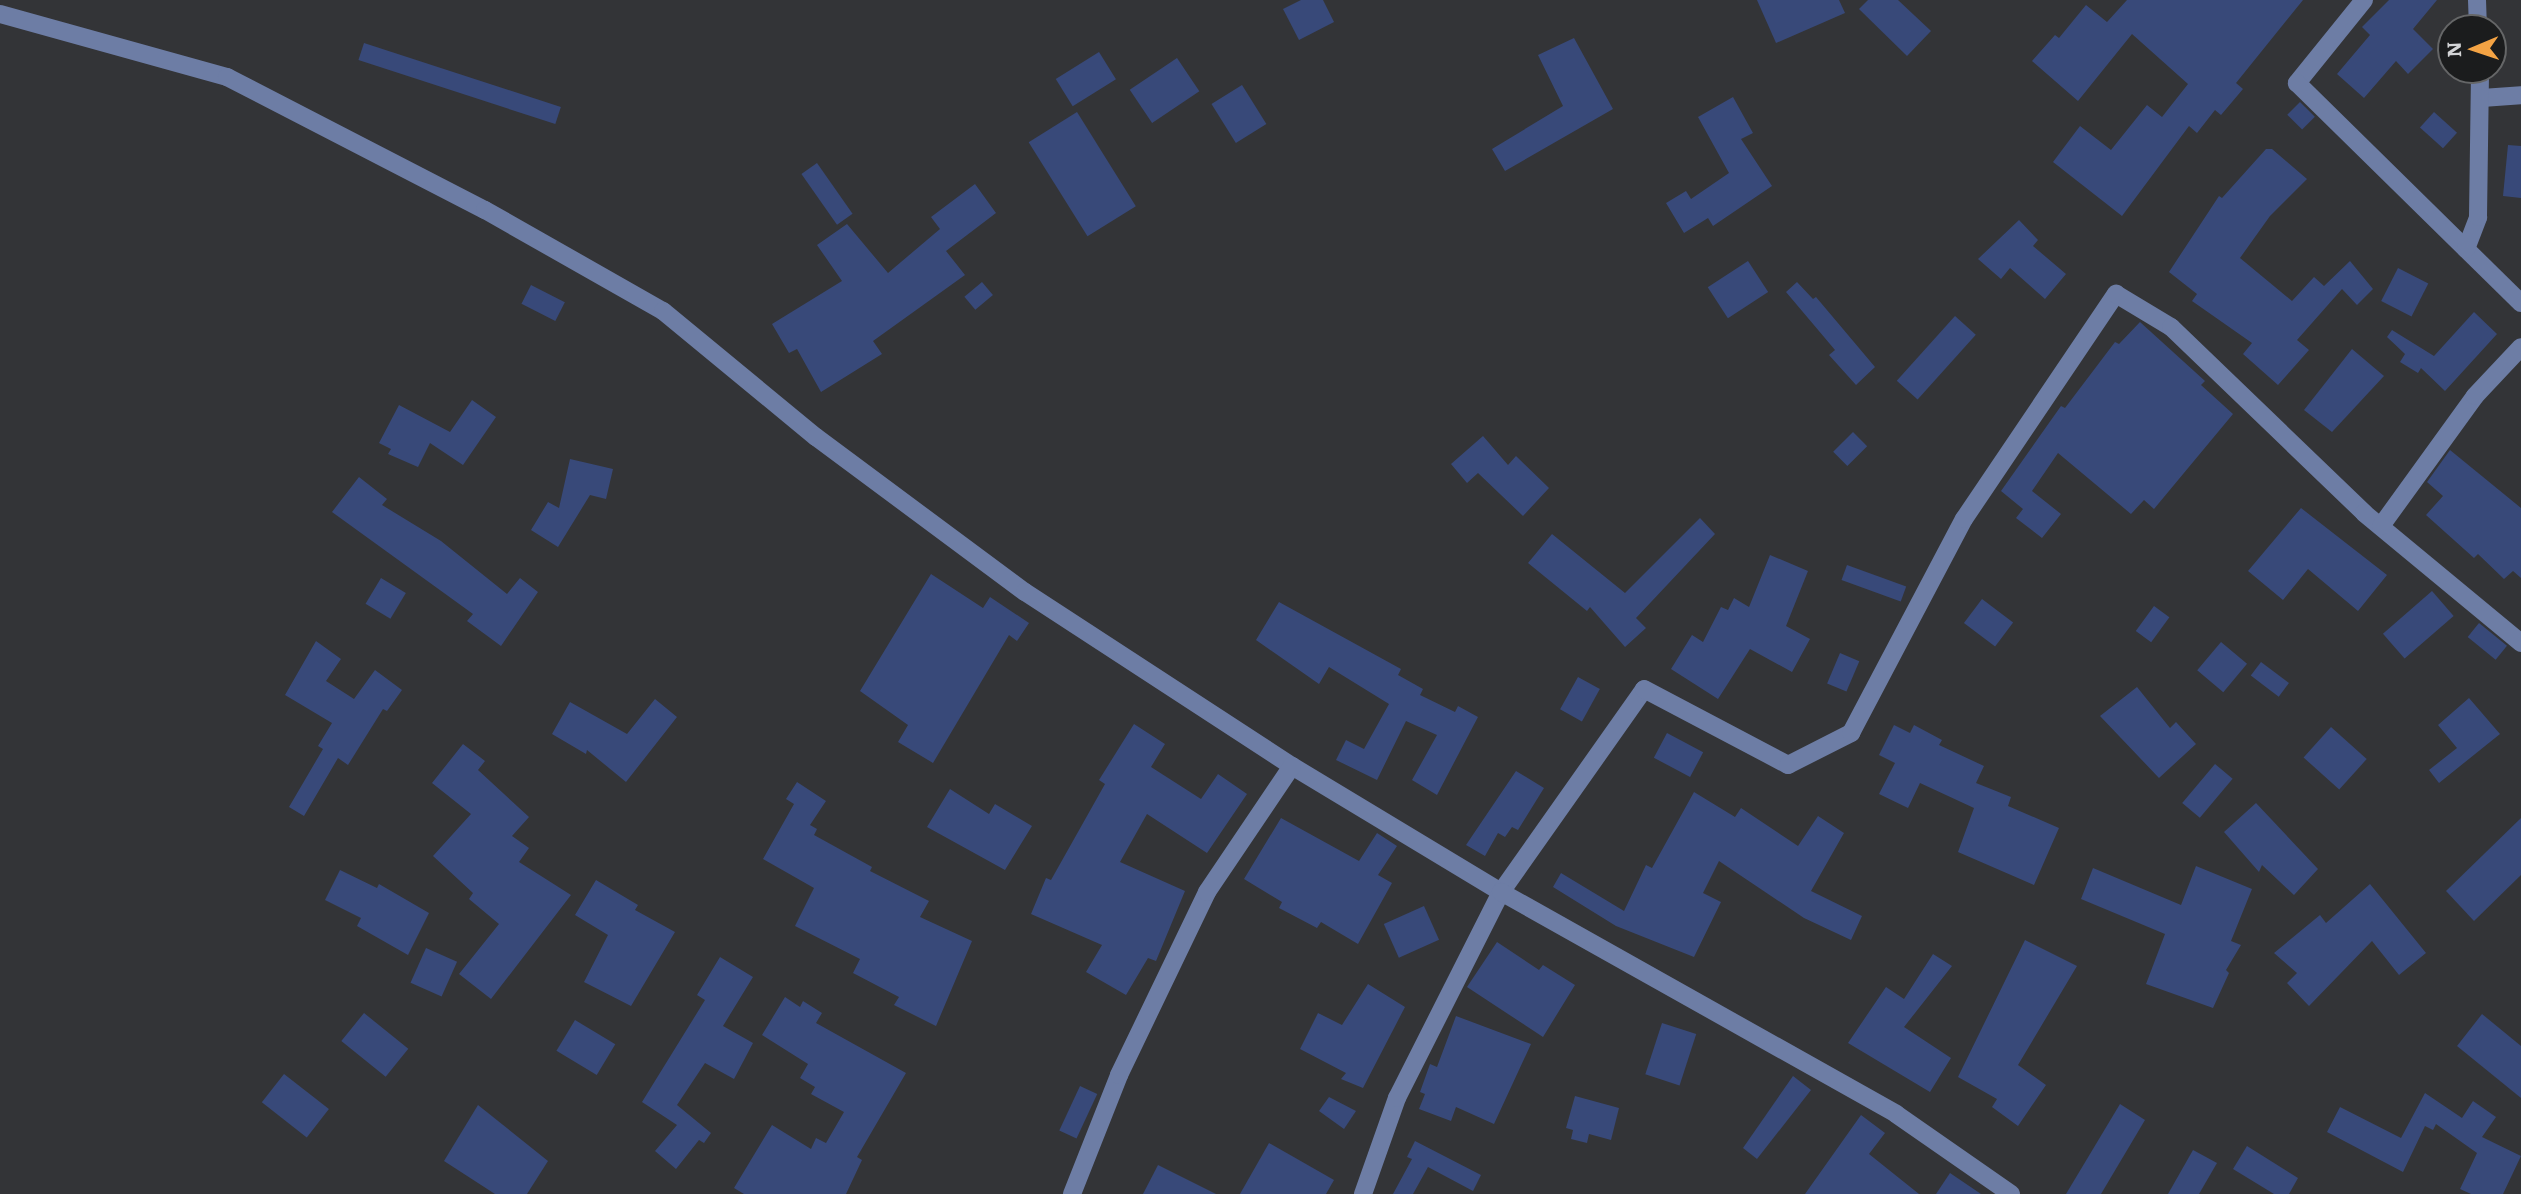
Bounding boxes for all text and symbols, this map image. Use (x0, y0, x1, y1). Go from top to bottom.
north arrow (2437, 14, 2507, 84)
text: N (2439, 41, 2467, 58)

